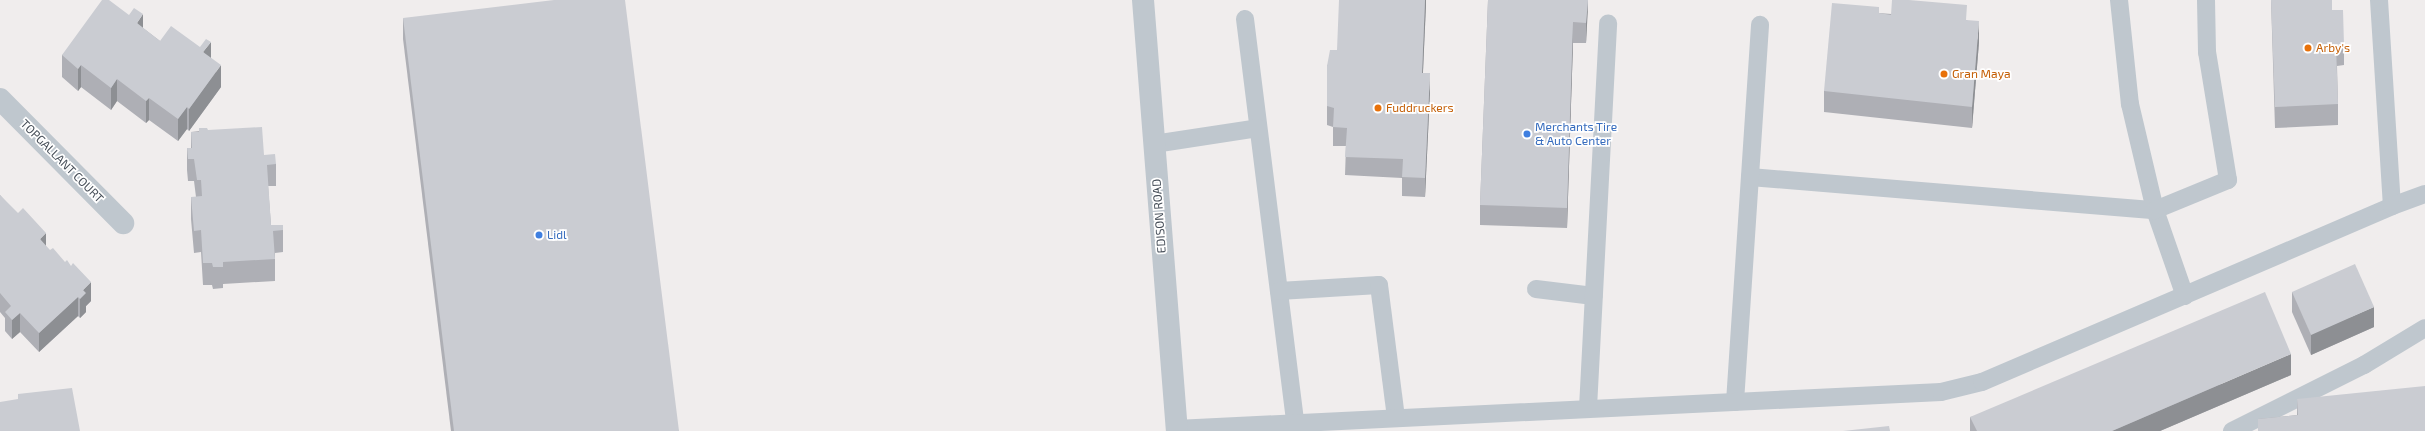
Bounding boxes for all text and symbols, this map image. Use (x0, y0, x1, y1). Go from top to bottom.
place label: Arby's (2316, 41, 2350, 55)
marker: Arby's (2303, 43, 2313, 53)
place label: Gran Maya (1952, 67, 2011, 81)
marker: Gran Maya (1939, 69, 1949, 79)
place label: Fuddruckers (1386, 101, 1454, 115)
marker: Fuddruckers (1373, 103, 1383, 113)
street label: TOPGALLANT COURT (17, 116, 107, 206)
place label: Merchants Tire & Auto Center (1535, 120, 1617, 148)
marker: Merchants Tire & Auto Center (1522, 129, 1532, 139)
street label: EDISON ROAD (1149, 178, 1169, 254)
place label: Lidl (547, 228, 567, 242)
marker: Lidl (534, 230, 544, 240)

